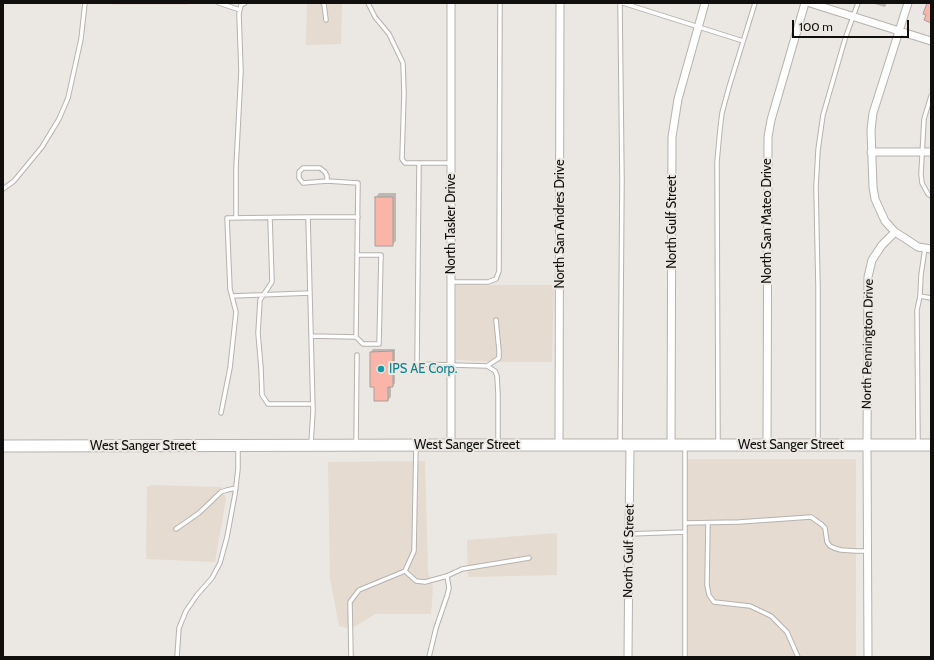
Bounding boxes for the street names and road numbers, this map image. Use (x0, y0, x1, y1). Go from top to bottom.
street label: North San Mateo Drive (759, 158, 775, 284)
street label: North San Andres Drive (552, 159, 568, 289)
street label: North Tasker Drive (443, 174, 459, 274)
street label: North Gulf Street (664, 175, 680, 269)
street label: North Pennington Drive (859, 279, 877, 409)
street label: West Sanger Street (414, 437, 520, 453)
street label: West Sanger Street (738, 437, 844, 453)
street label: West Sanger Street (90, 438, 196, 454)
street label: North Gulf Street (620, 504, 638, 598)

